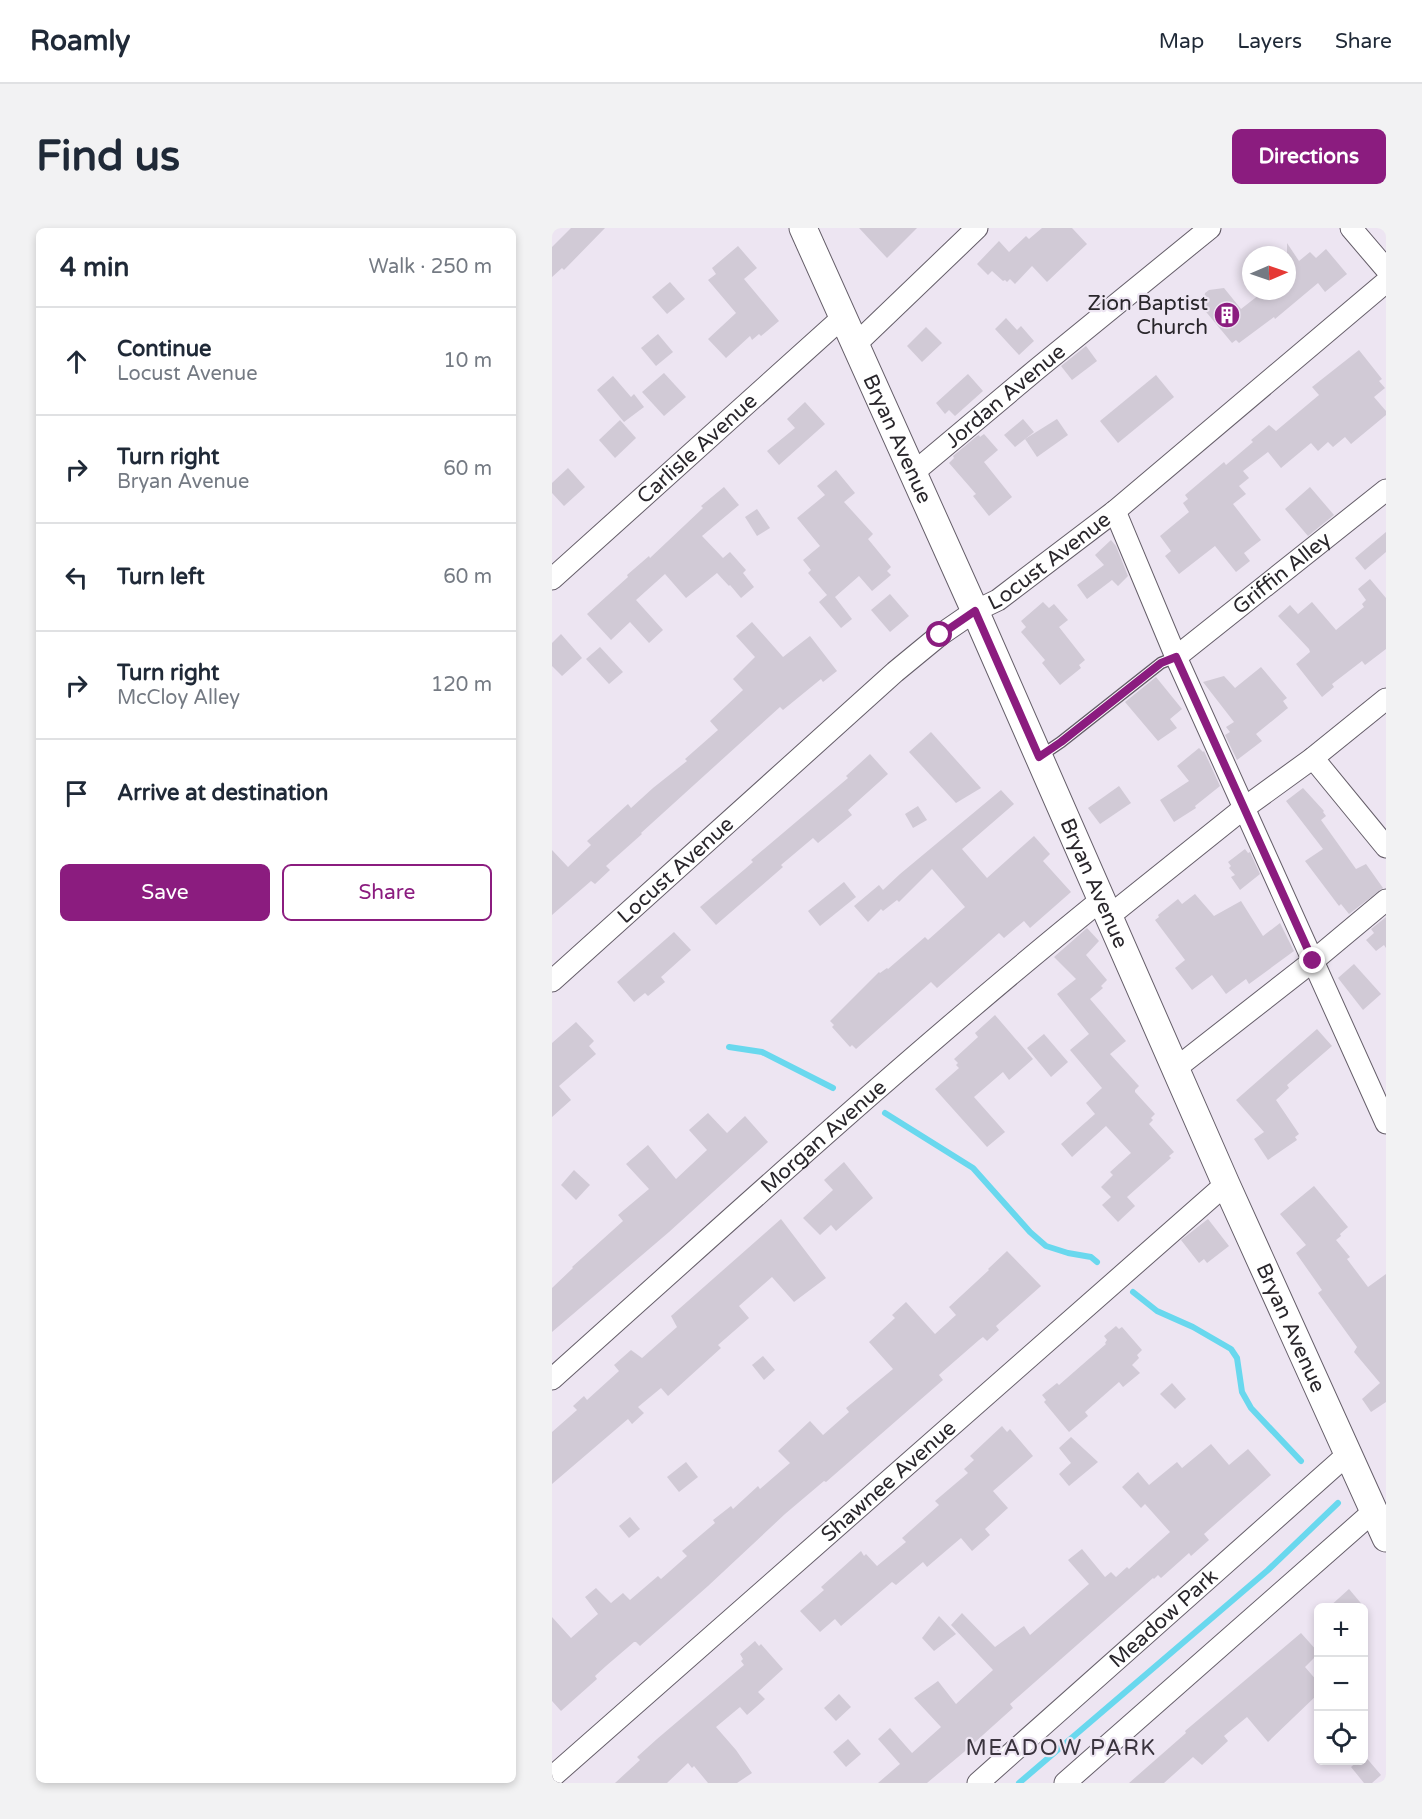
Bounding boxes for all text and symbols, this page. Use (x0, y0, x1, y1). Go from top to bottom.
text: Roamly (30, 24, 130, 58)
text: Map (1159, 29, 1204, 54)
text: Layers (1237, 29, 1302, 54)
text: Share (1335, 29, 1392, 54)
button: Directions (1232, 129, 1386, 184)
text: Find us (36, 131, 180, 182)
north arrow (1242, 246, 1296, 300)
text: 4 min (60, 252, 129, 283)
text: Walk · 250 m (369, 255, 492, 279)
place label: Zion Baptist Church (1088, 291, 1208, 340)
building icon: Zion Baptist Church (1212, 300, 1242, 330)
text: Continue (117, 336, 212, 362)
street label: Jordan Avenue (940, 339, 1070, 453)
icon: ahead (60, 345, 93, 378)
text: 10 m (443, 349, 492, 373)
text: Locust Avenue (117, 362, 257, 386)
street label: Bryan Avenue (858, 370, 938, 507)
street label: Carlisle Avenue (632, 388, 762, 509)
text: Turn right (117, 444, 219, 470)
icon: right (60, 453, 93, 486)
text: 60 m (443, 457, 492, 481)
text: Bryan Avenue (117, 470, 249, 494)
street label: Locust Avenue (984, 506, 1115, 615)
street label: Griffin Alley (1228, 526, 1336, 620)
icon: left (60, 561, 93, 594)
text: Turn left (117, 564, 205, 590)
text: 60 m (443, 565, 492, 589)
route start (926, 621, 952, 647)
text: Turn right (117, 660, 219, 686)
icon: right (60, 669, 93, 702)
text: 120 m (431, 673, 492, 697)
text: McCloy Alley (117, 686, 240, 710)
icon: arrive (60, 777, 93, 810)
text: Arrive at destination (117, 780, 328, 806)
street label: Locust Avenue (612, 811, 739, 929)
street label: Bryan Avenue (1055, 815, 1134, 952)
button: Save (60, 864, 270, 921)
button: Share (282, 864, 492, 921)
route end (1299, 947, 1325, 973)
street label: Morgan Avenue (755, 1074, 891, 1198)
street label: Bryan Avenue (1251, 1259, 1331, 1396)
street label: Shawnee Avenue (816, 1415, 961, 1547)
street label: Meadow Park (1104, 1563, 1223, 1673)
map controls (1314, 1603, 1368, 1765)
button: + (1314, 1603, 1368, 1657)
button: − (1314, 1657, 1368, 1711)
button: locate (1314, 1711, 1368, 1765)
district label: MEADOW PARK (965, 1735, 1157, 1761)

